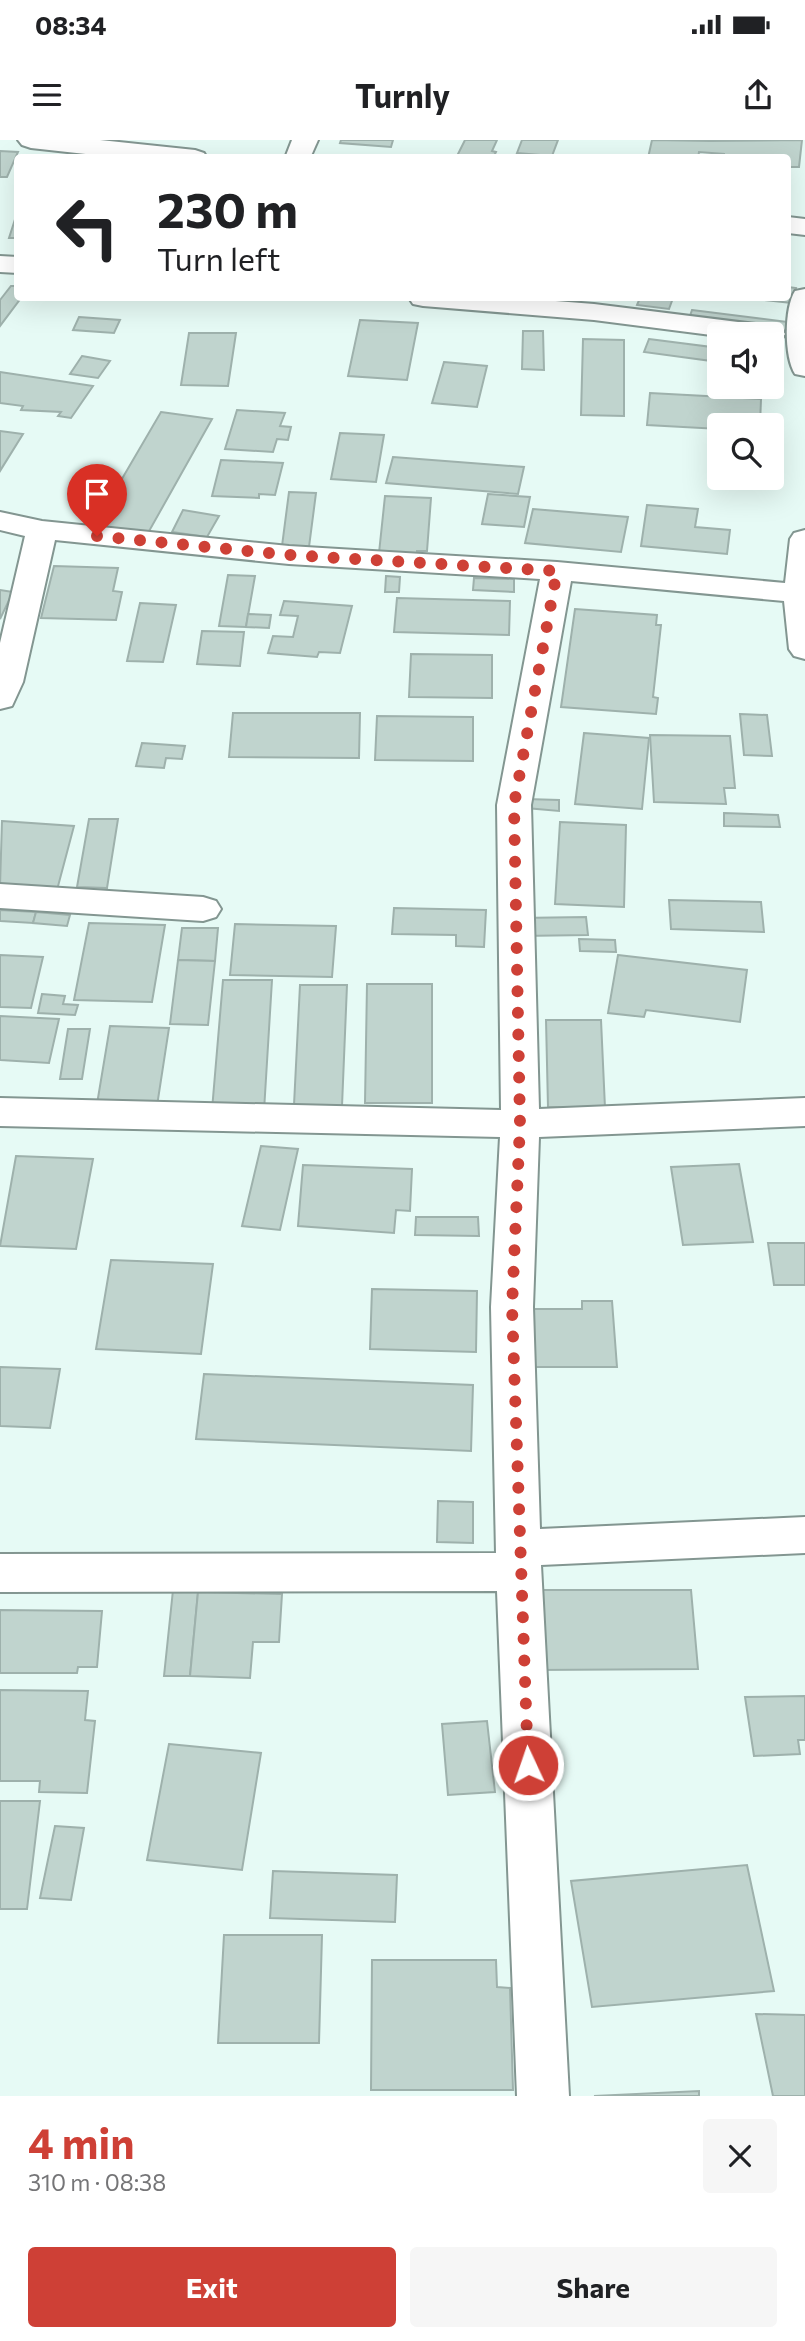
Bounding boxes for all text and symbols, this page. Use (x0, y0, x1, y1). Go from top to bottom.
text: 08:34 (35, 9, 106, 40)
text: Turnly (355, 75, 450, 115)
icon: menu (28, 76, 66, 114)
icon: share (739, 76, 777, 114)
text: 230 m (157, 178, 298, 238)
icon: left (42, 182, 133, 273)
text: Turn left (157, 238, 281, 278)
map controls (707, 322, 784, 490)
button: sound (707, 322, 784, 399)
button: search (707, 413, 784, 490)
pin (67, 464, 127, 536)
icon: arrive (78, 475, 116, 513)
position arrow (491, 1728, 565, 1802)
text: 4 min (28, 2116, 134, 2168)
button: close (703, 2119, 777, 2193)
text: 310 m · 08:38 (28, 2168, 166, 2196)
button: Exit (28, 2247, 396, 2327)
button: Share (410, 2247, 777, 2327)

